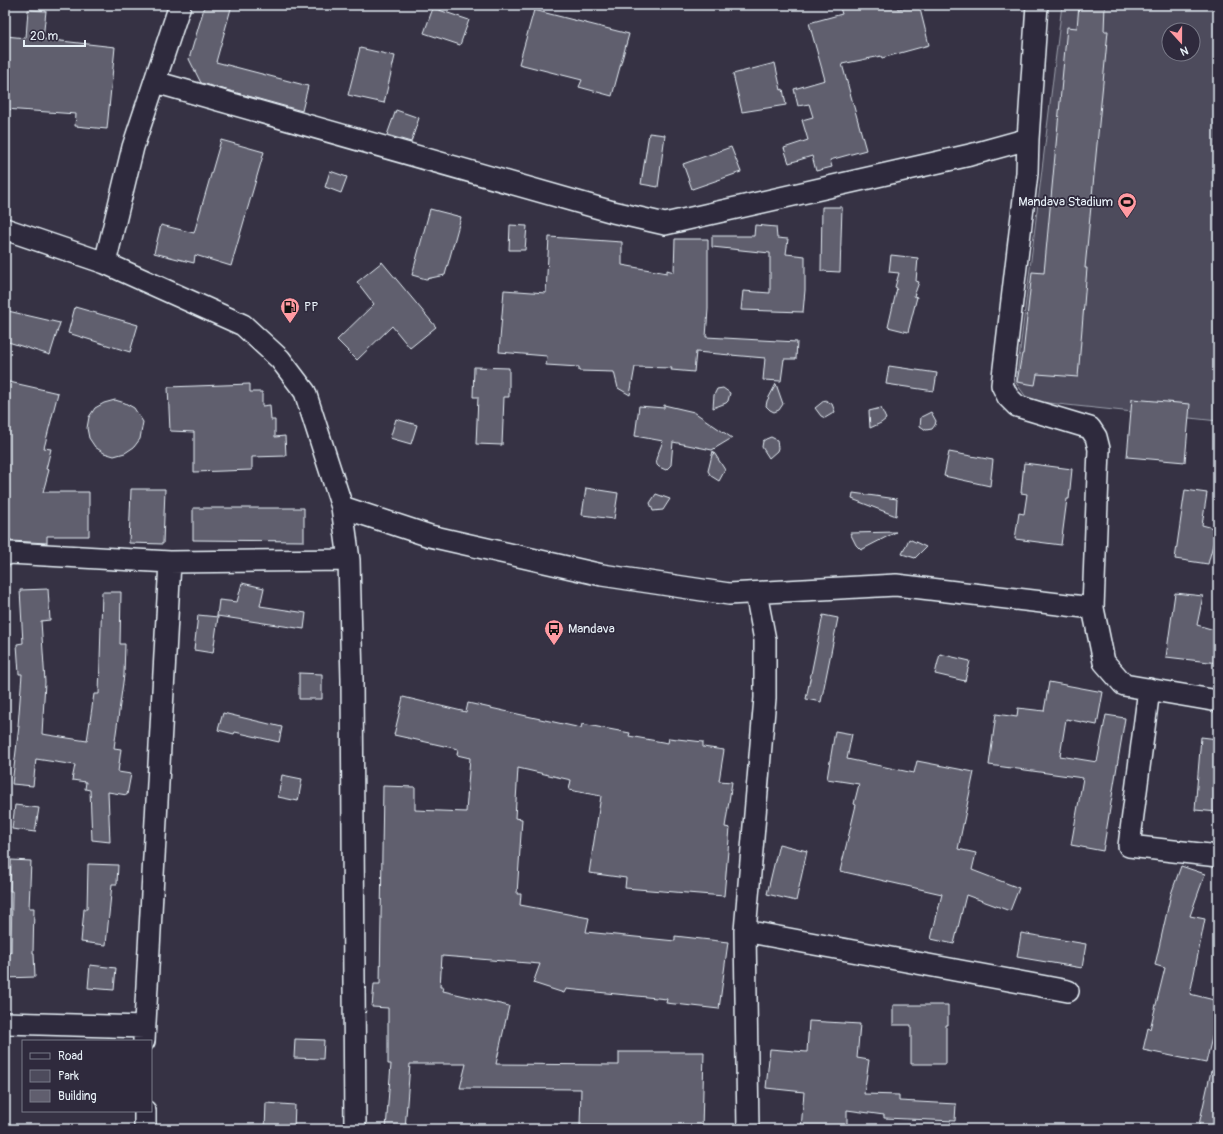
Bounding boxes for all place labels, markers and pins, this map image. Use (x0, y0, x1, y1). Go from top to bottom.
sports icon: Mandava Stadium (1116, 191, 1138, 219)
place label: Mandava Stadium (1018, 194, 1113, 210)
fuel station icon: PP (279, 296, 301, 324)
place label: PP (304, 299, 318, 315)
bus stop icon: Mandava (543, 618, 565, 646)
place label: Mandava (568, 621, 615, 637)

